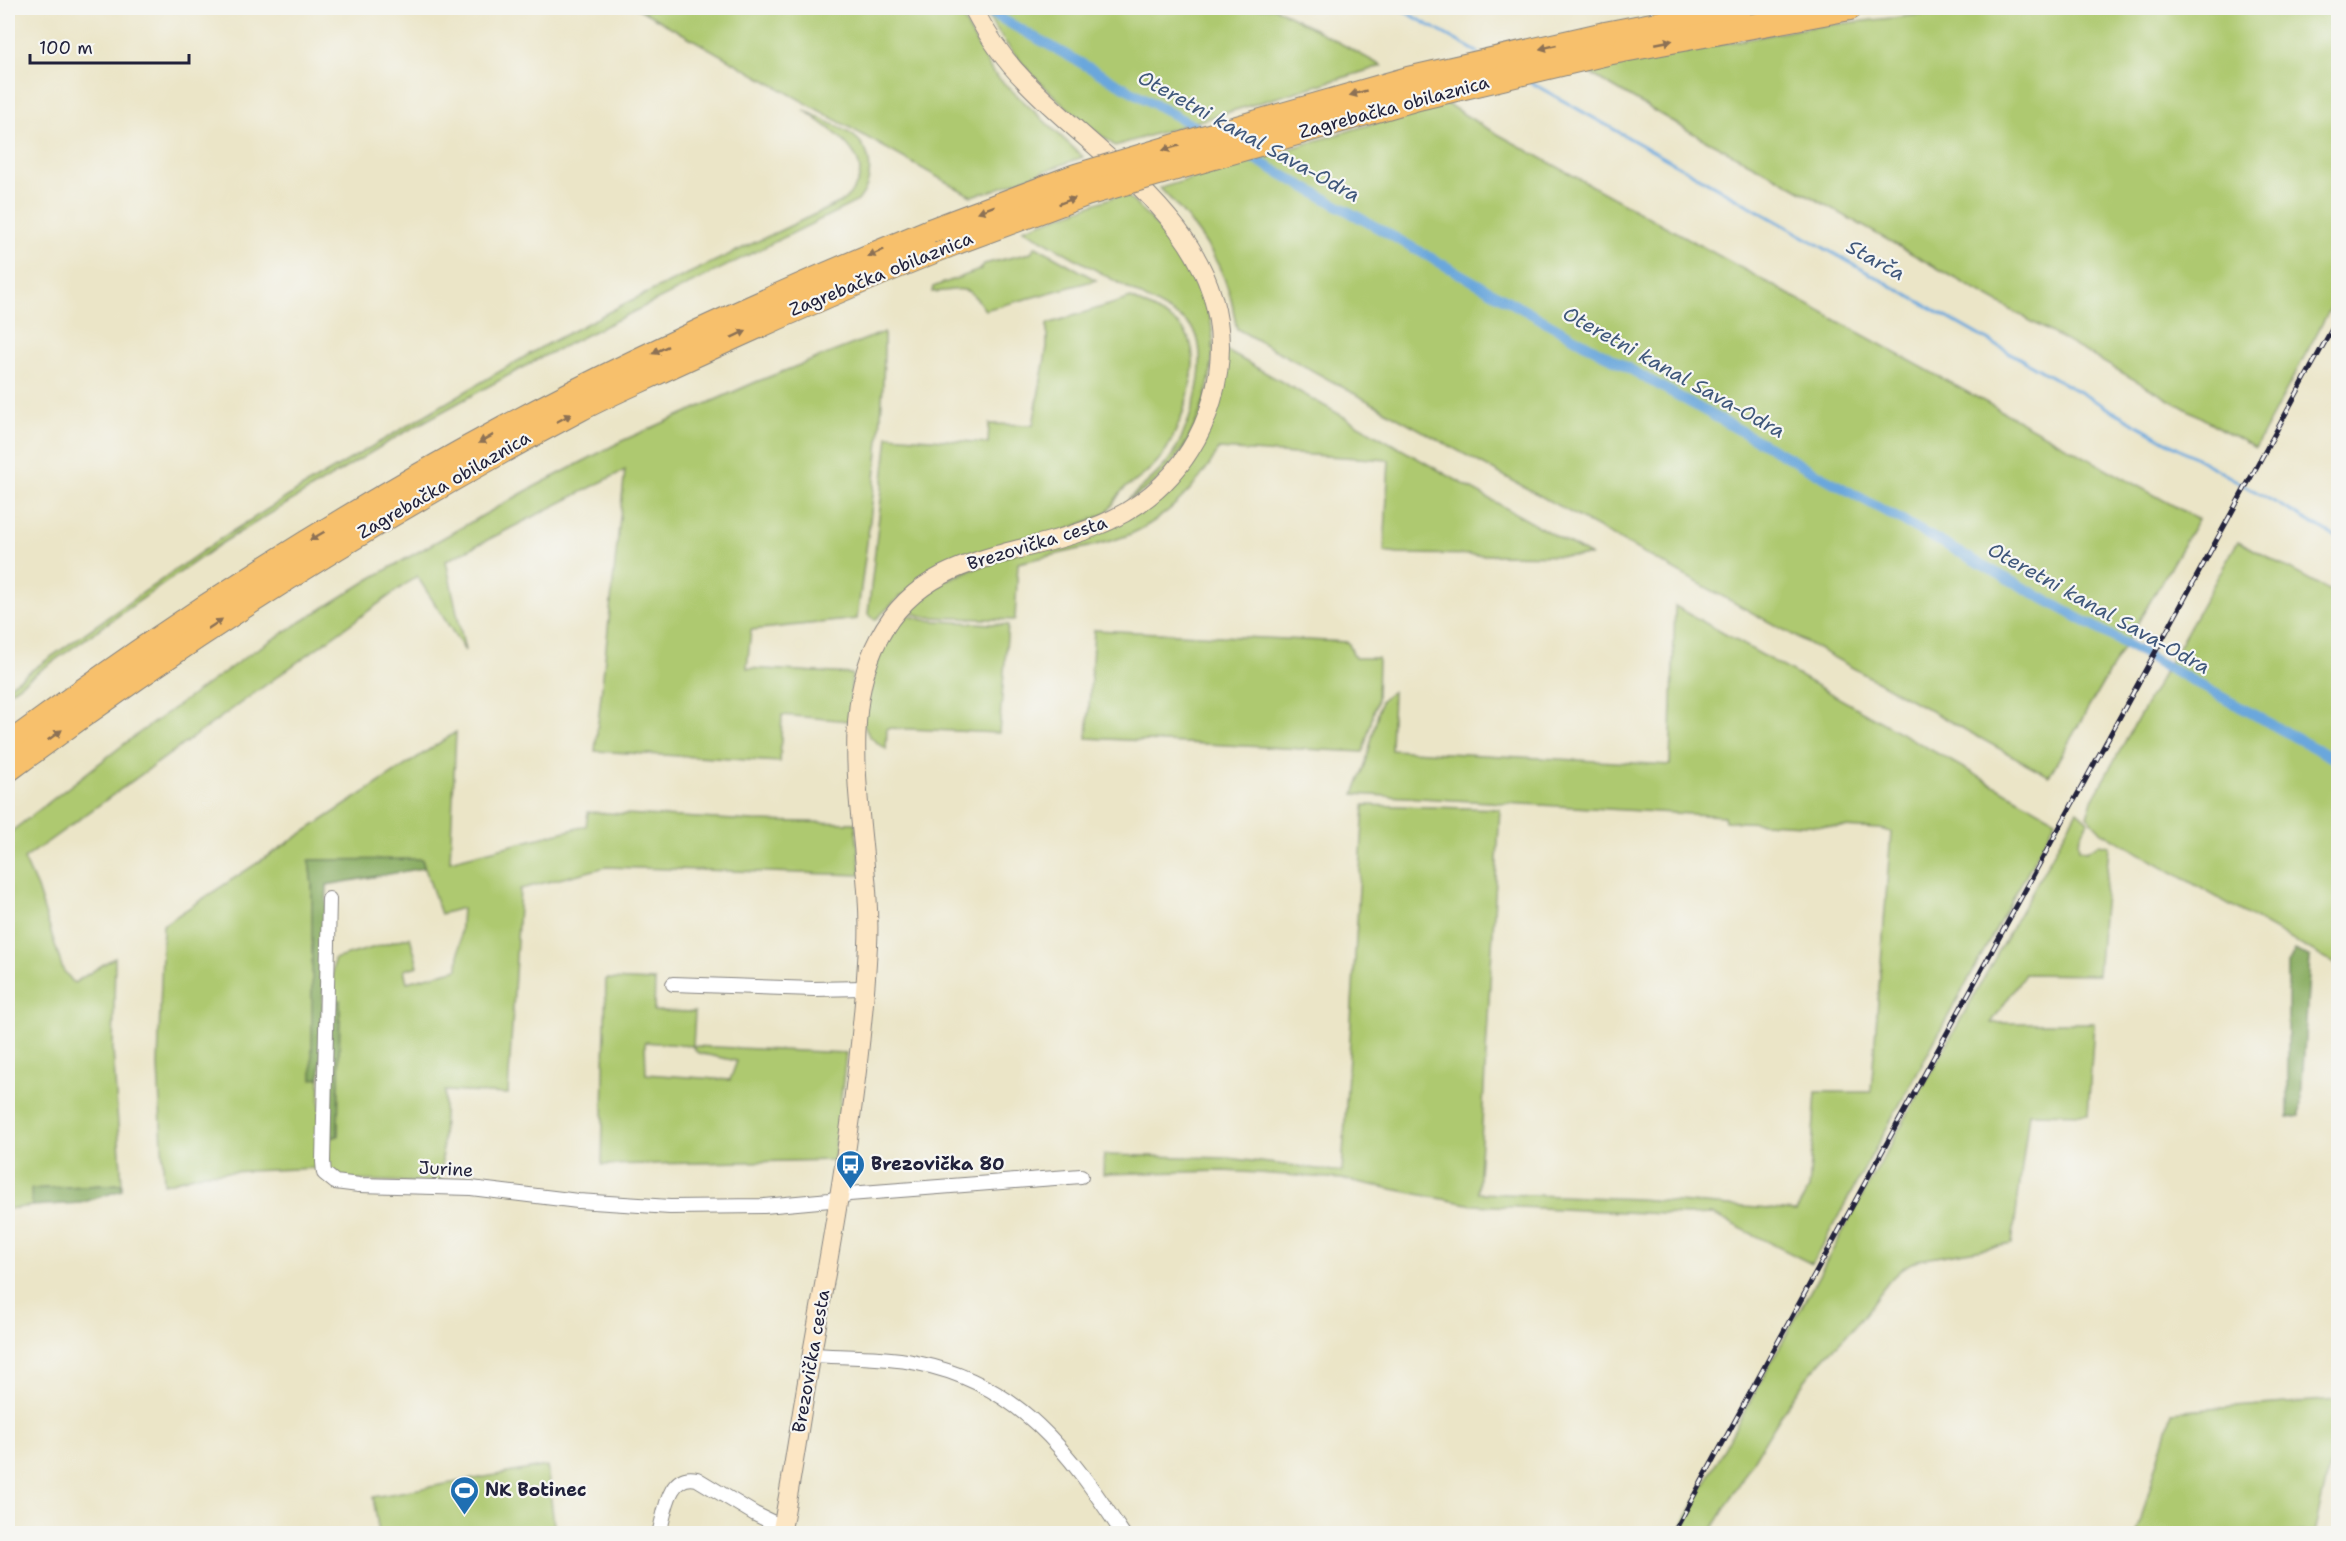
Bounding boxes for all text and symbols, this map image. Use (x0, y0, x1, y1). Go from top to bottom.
scale bar (30, 27, 189, 65)
text: 100 m (39, 36, 93, 60)
one-way arrow (1655, 37, 1674, 46)
one-way arrow (1538, 43, 1557, 52)
water label: Oteretni kanal Sava-Odra (1133, 64, 1365, 208)
street label: Zagrebačka obilaznica (1296, 70, 1492, 144)
one-way arrow (1349, 89, 1367, 98)
one-way arrow (1162, 144, 1180, 153)
one-way arrow (1059, 196, 1077, 206)
one-way arrow (977, 205, 995, 215)
street label: Zagrebačka obilaznica (786, 226, 976, 322)
water label: Starča (1842, 233, 1910, 287)
one-way arrow (867, 249, 885, 258)
water label: Oteretni kanal Sava-Odra (1558, 300, 1790, 444)
one-way arrow (731, 329, 748, 339)
one-way arrow (651, 345, 668, 355)
one-way arrow (555, 413, 572, 423)
street label: Zagrebačka obilaznica (353, 426, 535, 544)
one-way arrow (478, 433, 494, 444)
street label: Brezovička cesta (964, 510, 1110, 576)
one-way arrow (308, 531, 325, 541)
water label: Oteretni kanal Sava-Odra (1983, 536, 2215, 680)
one-way arrow (207, 619, 223, 630)
one-way arrow (46, 729, 62, 741)
bus stop icon: Brezovička 80 (834, 1148, 866, 1190)
place label: Brezovička 80 (871, 1152, 1005, 1176)
street label: Jurine (418, 1156, 474, 1182)
street label: Brezovička cesta (787, 1288, 835, 1434)
sports icon: NK Botinec (448, 1474, 480, 1516)
place label: NK Botinec (485, 1478, 586, 1502)

